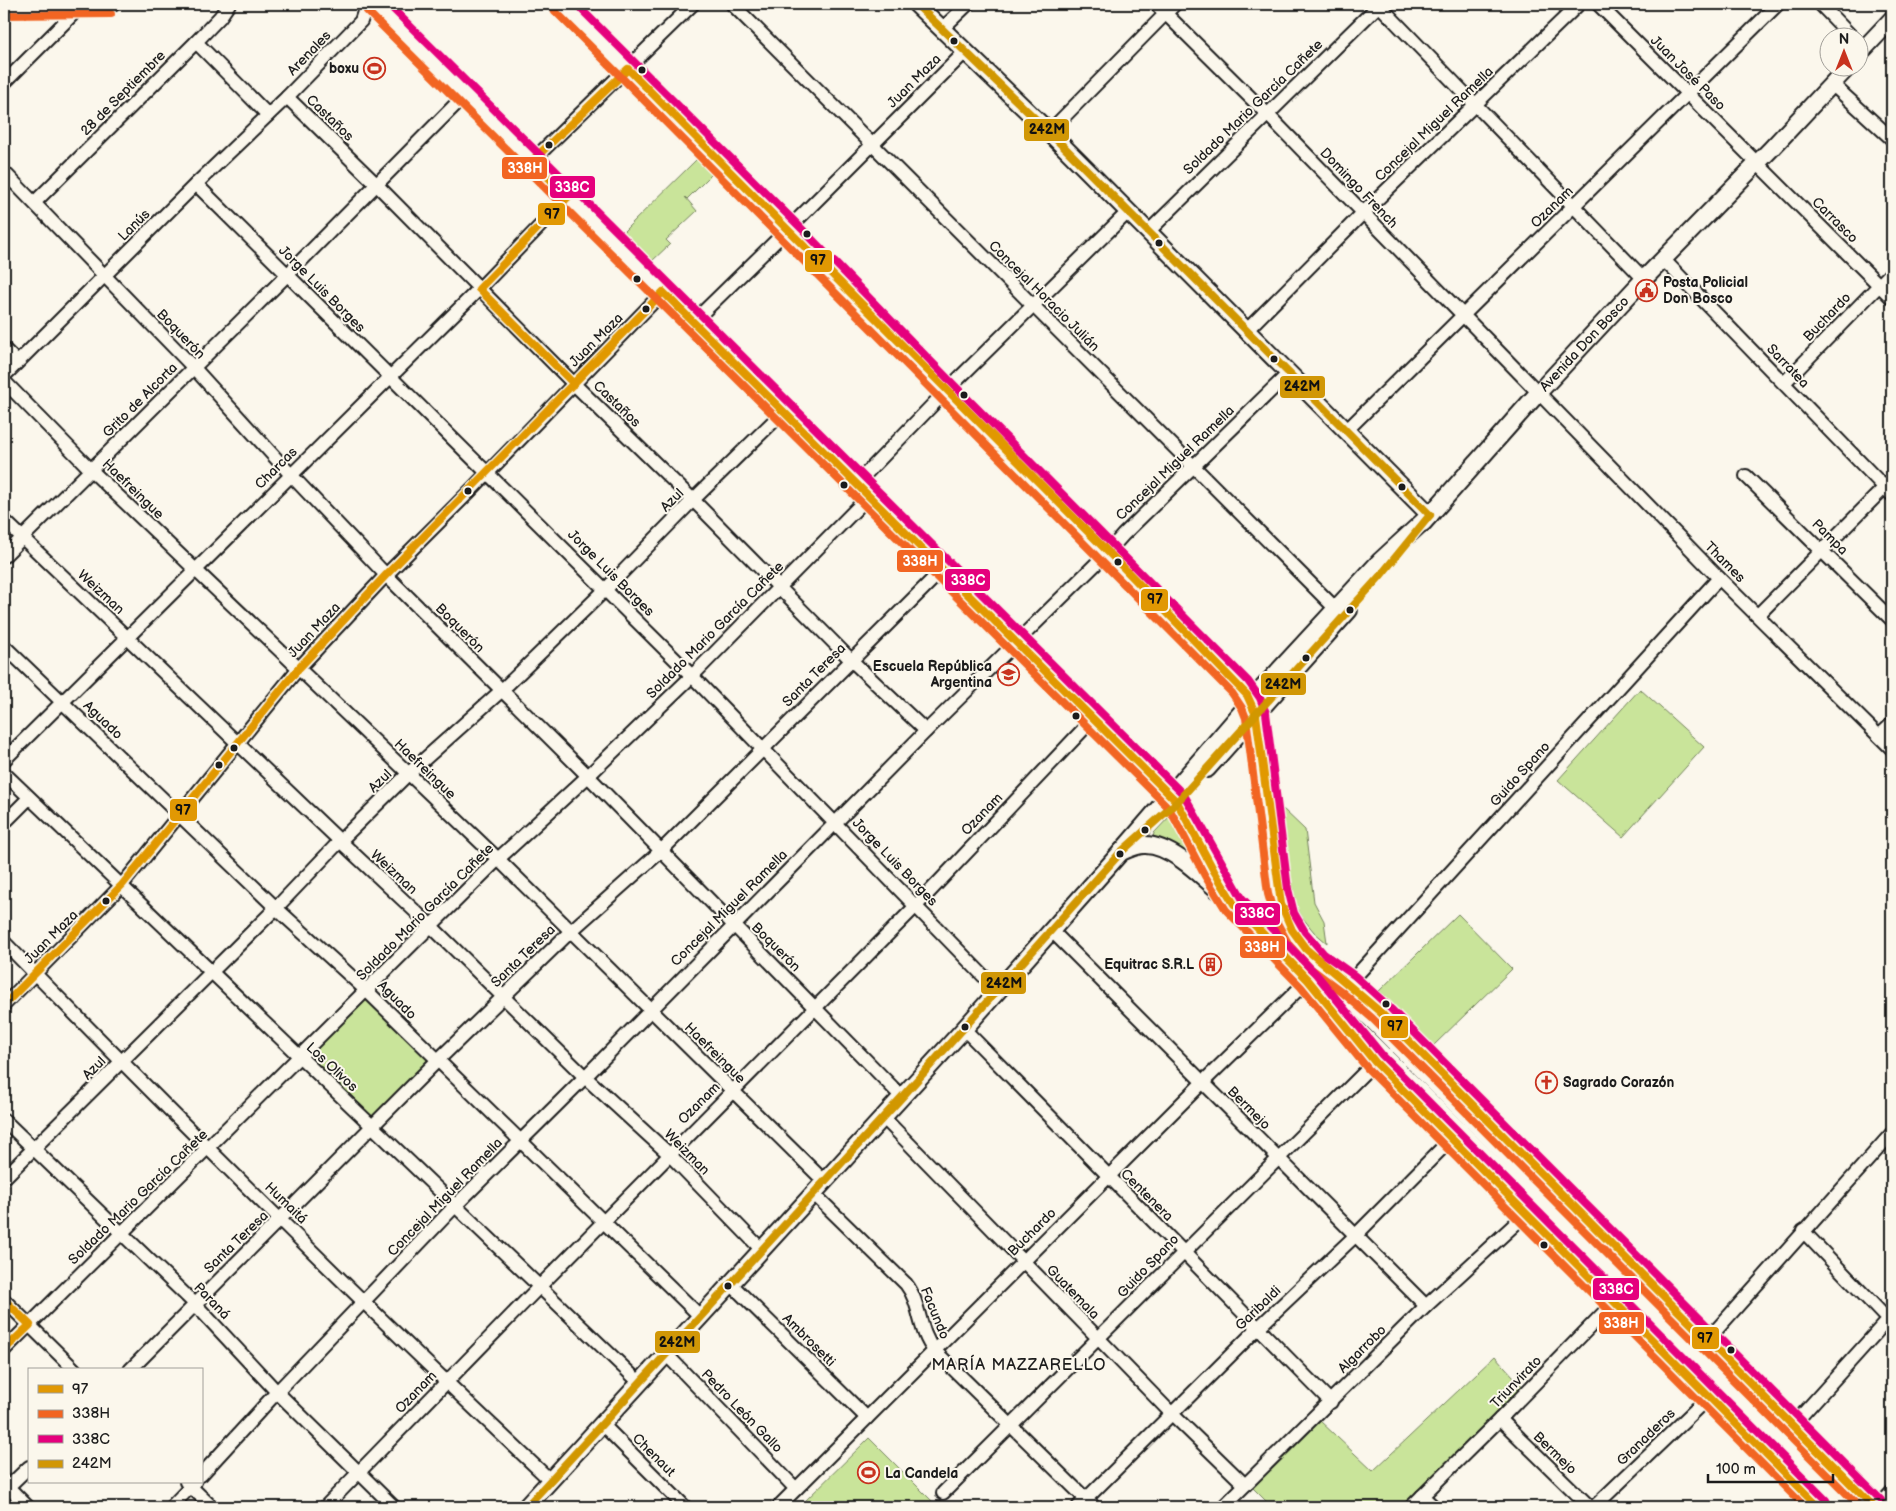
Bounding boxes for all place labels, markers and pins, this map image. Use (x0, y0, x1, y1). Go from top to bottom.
unlabelled marker (949, 36, 959, 46)
sports icon: boxu (363, 56, 387, 80)
place label: boxu (329, 60, 359, 77)
unlabelled marker (637, 65, 647, 75)
unlabelled marker (544, 140, 554, 150)
unlabelled marker (802, 229, 812, 239)
unlabelled marker (1154, 238, 1164, 248)
unlabelled marker (632, 274, 642, 284)
place label: Posta Policial Don Bosco (1663, 274, 1748, 307)
public building icon: Posta Policial Don Bosco (1635, 278, 1659, 302)
unlabelled marker (641, 304, 651, 314)
unlabelled marker (1269, 354, 1279, 364)
unlabelled marker (959, 390, 969, 400)
unlabelled marker (839, 480, 849, 490)
unlabelled marker (1397, 482, 1407, 492)
unlabelled marker (463, 486, 473, 496)
unlabelled marker (1113, 557, 1123, 567)
unlabelled marker (1345, 605, 1355, 615)
unlabelled marker (1301, 653, 1311, 663)
place label: Escuela República Argentina (873, 658, 992, 691)
school or university icon: Escuela República Argentina (996, 662, 1020, 686)
unlabelled marker (1071, 711, 1081, 721)
unlabelled marker (229, 743, 239, 753)
unlabelled marker (214, 760, 224, 770)
unlabelled marker (1140, 825, 1150, 835)
unlabelled marker (1115, 849, 1125, 859)
unlabelled marker (101, 896, 111, 906)
building icon: Equitrac S.R.L (1198, 952, 1222, 976)
place label: Equitrac S.R.L (1104, 956, 1194, 973)
unlabelled marker (1381, 999, 1391, 1009)
unlabelled marker (960, 1022, 970, 1032)
church icon: Sagrado Corazón (1535, 1070, 1559, 1094)
place label: Sagrado Corazón (1563, 1074, 1674, 1091)
unlabelled marker (1539, 1240, 1549, 1250)
unlabelled marker (723, 1281, 733, 1291)
unlabelled marker (1726, 1345, 1736, 1355)
sports icon: La Candela (857, 1461, 881, 1485)
place label: La Candela (885, 1465, 958, 1482)

